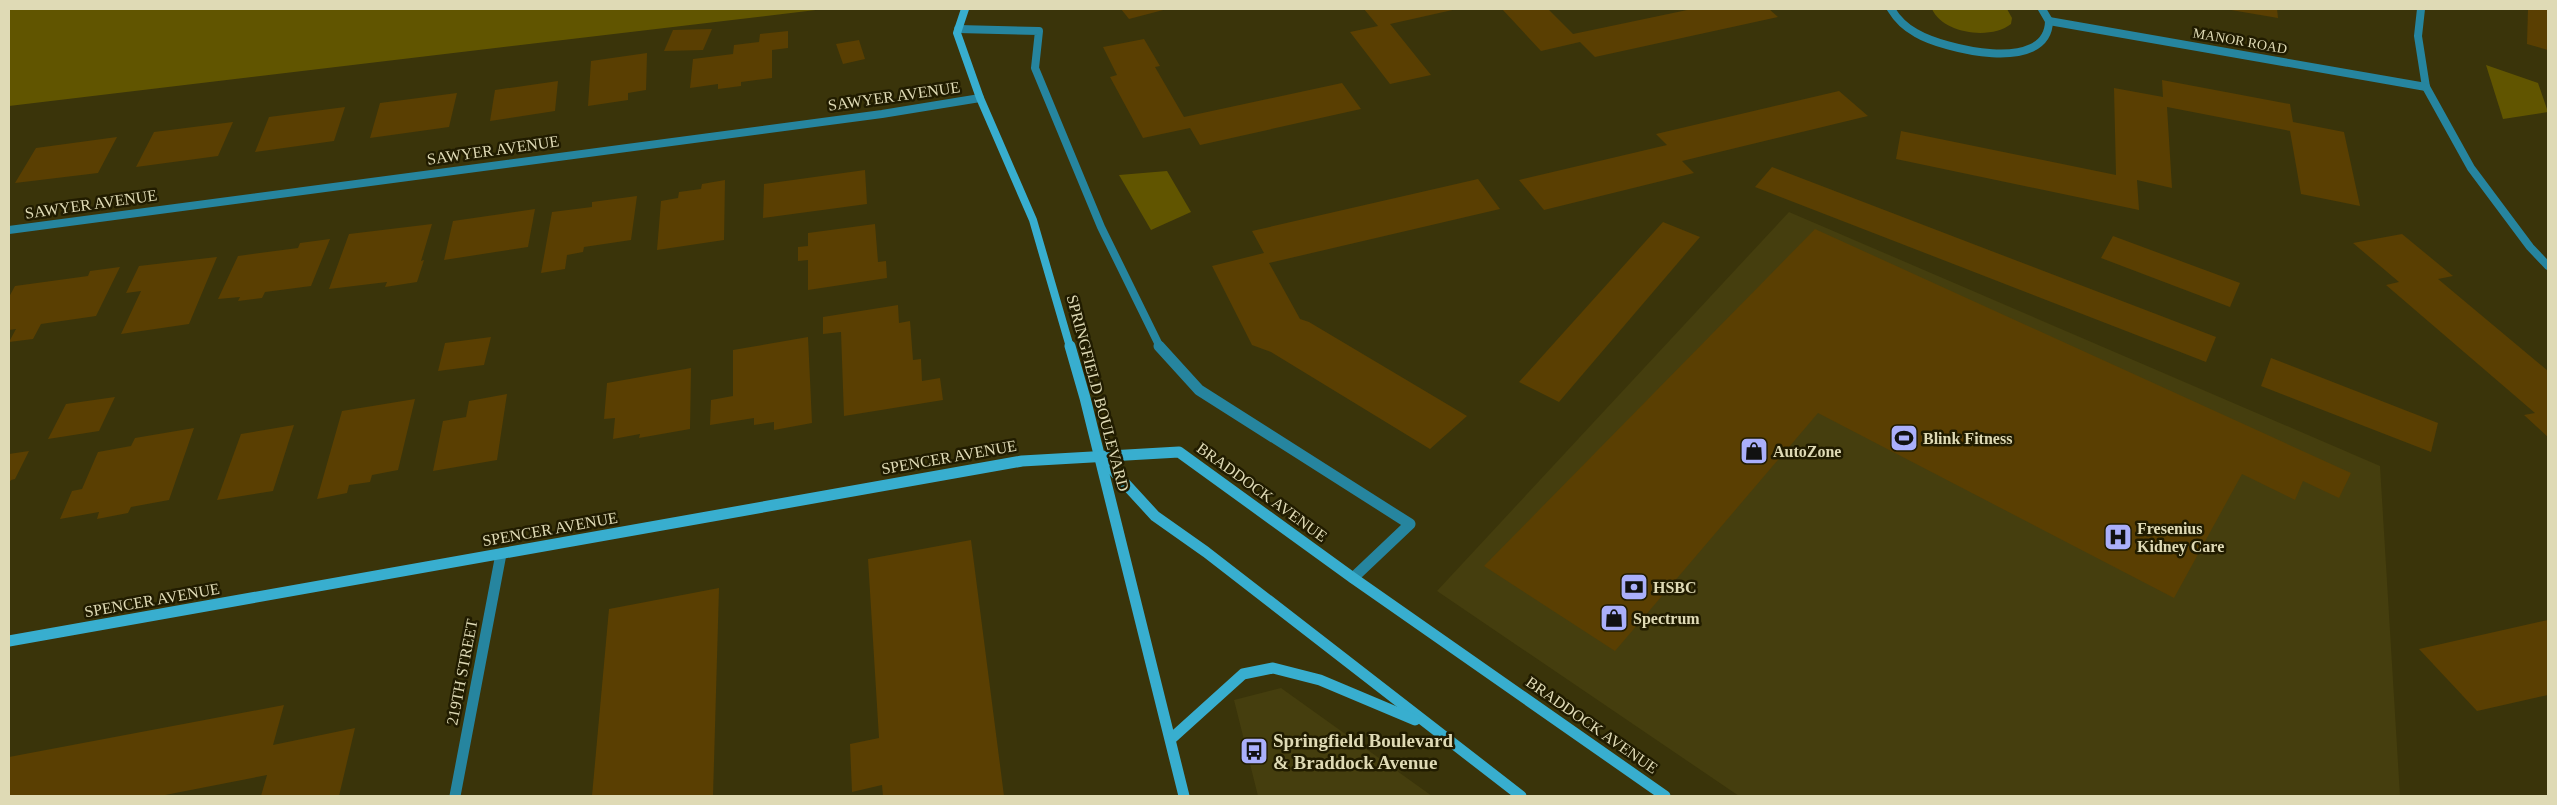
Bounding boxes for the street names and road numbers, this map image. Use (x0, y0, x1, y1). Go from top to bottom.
street label: MANOR ROAD (2192, 25, 2288, 57)
street label: SAWYER AVENUE (827, 78, 961, 114)
street label: SAWYER AVENUE (426, 132, 560, 168)
street label: SAWYER AVENUE (24, 186, 158, 222)
street label: SPRINGFIELD BOULEVARD (1064, 293, 1132, 493)
street label: SPENCER AVENUE (880, 437, 1018, 477)
street label: BRADDOCK AVENUE (1194, 439, 1330, 545)
street label: SPENCER AVENUE (481, 509, 619, 549)
street label: SPENCER AVENUE (83, 580, 221, 620)
street label: 219TH STREET (443, 617, 481, 727)
street label: BRADDOCK AVENUE (1523, 673, 1661, 777)

